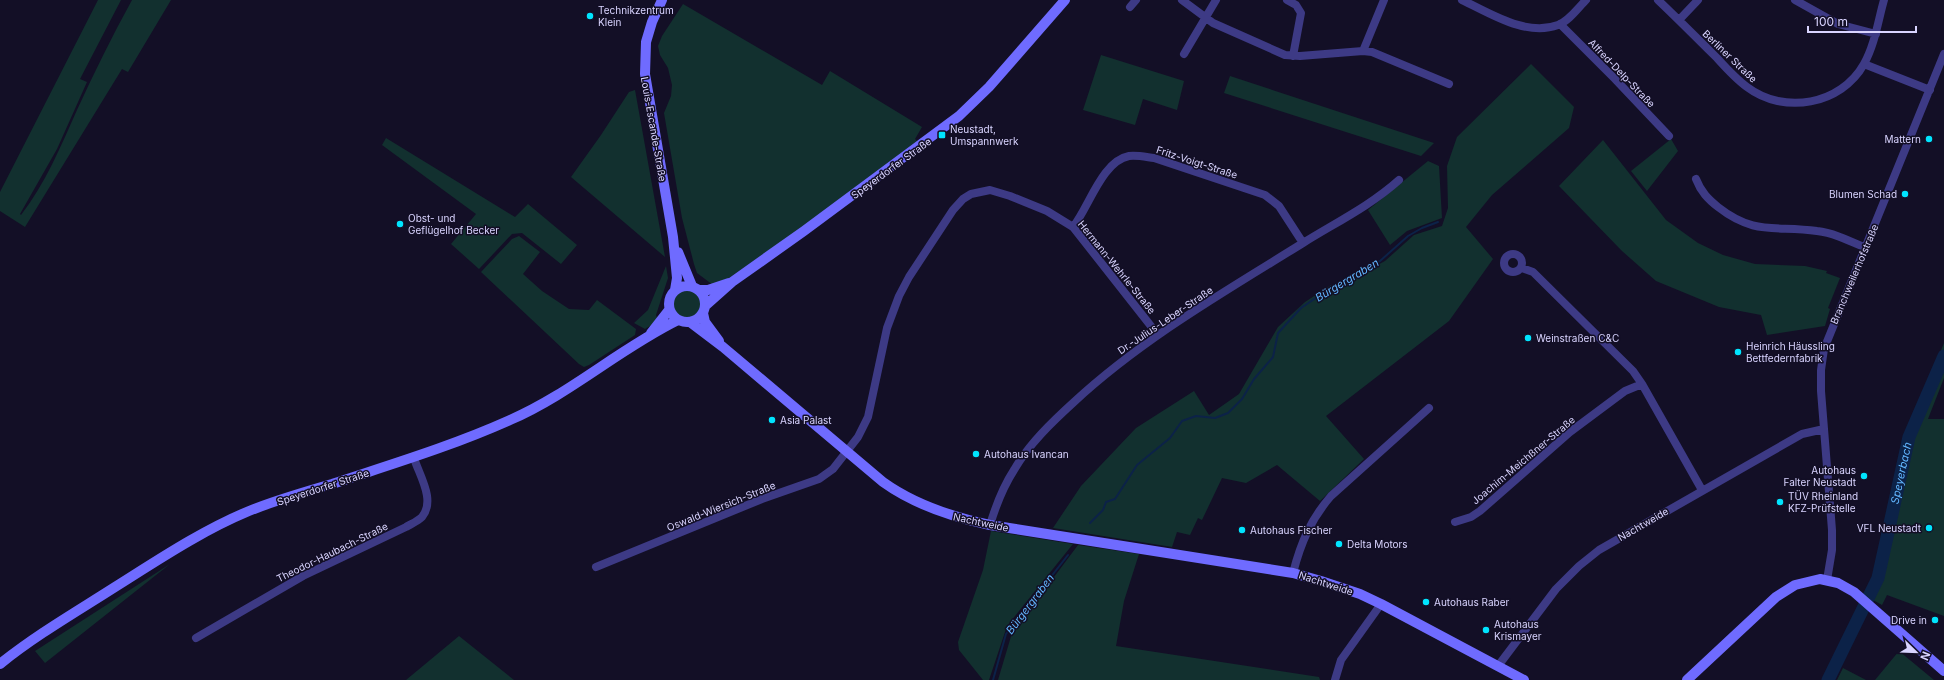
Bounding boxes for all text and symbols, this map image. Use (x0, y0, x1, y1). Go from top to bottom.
place label: Technikzentrum Klein (598, 4, 674, 28)
scale bar (1808, 8, 1916, 34)
marker: Technikzentrum Klein (585, 11, 595, 21)
text: 100 m (1814, 14, 1848, 29)
street label: Berliner Straße (1700, 27, 1760, 85)
street label: Alfred-Delp-Straße (1586, 36, 1658, 110)
street label: Louis-Escande-Straße (639, 76, 669, 182)
place label: Neustadt, Umspannwerk (950, 123, 1019, 147)
marker: Neustadt, Umspannwerk (937, 130, 947, 140)
place label: Mattern (1884, 133, 1921, 145)
marker: Mattern (1924, 134, 1934, 144)
street label: Speyerdorfer Straße (849, 135, 933, 201)
street label: Fritz-Voigt-Straße (1155, 143, 1239, 181)
place label: Blumen Schad (1829, 188, 1897, 200)
marker: Blumen Schad (1900, 189, 1910, 199)
place label: Obst- und Geflügelhof Becker (408, 212, 499, 236)
street label: Hermann-Wehrle-Straße (1076, 218, 1158, 316)
marker: Obst- und Geflügelhof Becker (395, 219, 405, 229)
street label: Branchweilerhofstraße (1828, 222, 1881, 326)
water label: Bürgergraben (1313, 255, 1382, 304)
street label: Dr.-Julius-Leber-Straße (1115, 284, 1215, 356)
place label: Weinstraßen C&C (1536, 332, 1619, 344)
marker: Weinstraßen C&C (1523, 333, 1533, 343)
place label: Heinrich Häussling Bettfedernfabrik (1746, 340, 1835, 364)
marker: Heinrich Häussling Bettfedernfabrik (1733, 347, 1743, 357)
street label: Joachim-Meichßner-Straße (1469, 413, 1577, 507)
place label: Asia Palast (780, 414, 832, 426)
marker: Asia Palast (767, 415, 777, 425)
water label: Speyerbach (1887, 440, 1915, 505)
place label: Autohaus Ivancan (984, 448, 1069, 460)
marker: Autohaus Ivancan (971, 449, 981, 459)
place label: Autohaus Falter Neustadt (1784, 464, 1857, 488)
street label: Speyerdorfer Straße (276, 466, 371, 508)
marker: Autohaus Falter Neustadt (1859, 471, 1869, 481)
street label: Oswald-Wiersich-Straße (665, 479, 777, 533)
place label: TÜV Rheinland KFZ-Prüfstelle (1788, 490, 1858, 514)
marker: TÜV Rheinland KFZ-Prüfstelle (1775, 497, 1785, 507)
street label: Nachtweide (1616, 505, 1671, 543)
street label: Nachtweide (952, 510, 1010, 534)
street label: Theodor-Haubach-Straße (274, 520, 390, 584)
place label: VFL Neustadt (1857, 522, 1922, 534)
marker: VFL Neustadt (1924, 523, 1934, 533)
place label: Autohaus Fischer (1250, 524, 1333, 536)
marker: Autohaus Fischer (1237, 525, 1247, 535)
place label: Delta Motors (1347, 538, 1408, 550)
marker: Delta Motors (1334, 539, 1344, 549)
street label: Nachtweide (1297, 569, 1355, 597)
water label: Bürgergraben (1003, 571, 1057, 637)
place label: Autohaus Raber (1434, 596, 1509, 608)
marker: Autohaus Raber (1421, 597, 1431, 607)
place label: Drive in (1891, 614, 1927, 626)
marker: Drive in (1930, 615, 1940, 625)
place label: Autohaus Krismayer (1494, 618, 1542, 642)
marker: Autohaus Krismayer (1481, 625, 1491, 635)
north arrow (1896, 632, 1936, 672)
text: N (1917, 649, 1933, 663)

